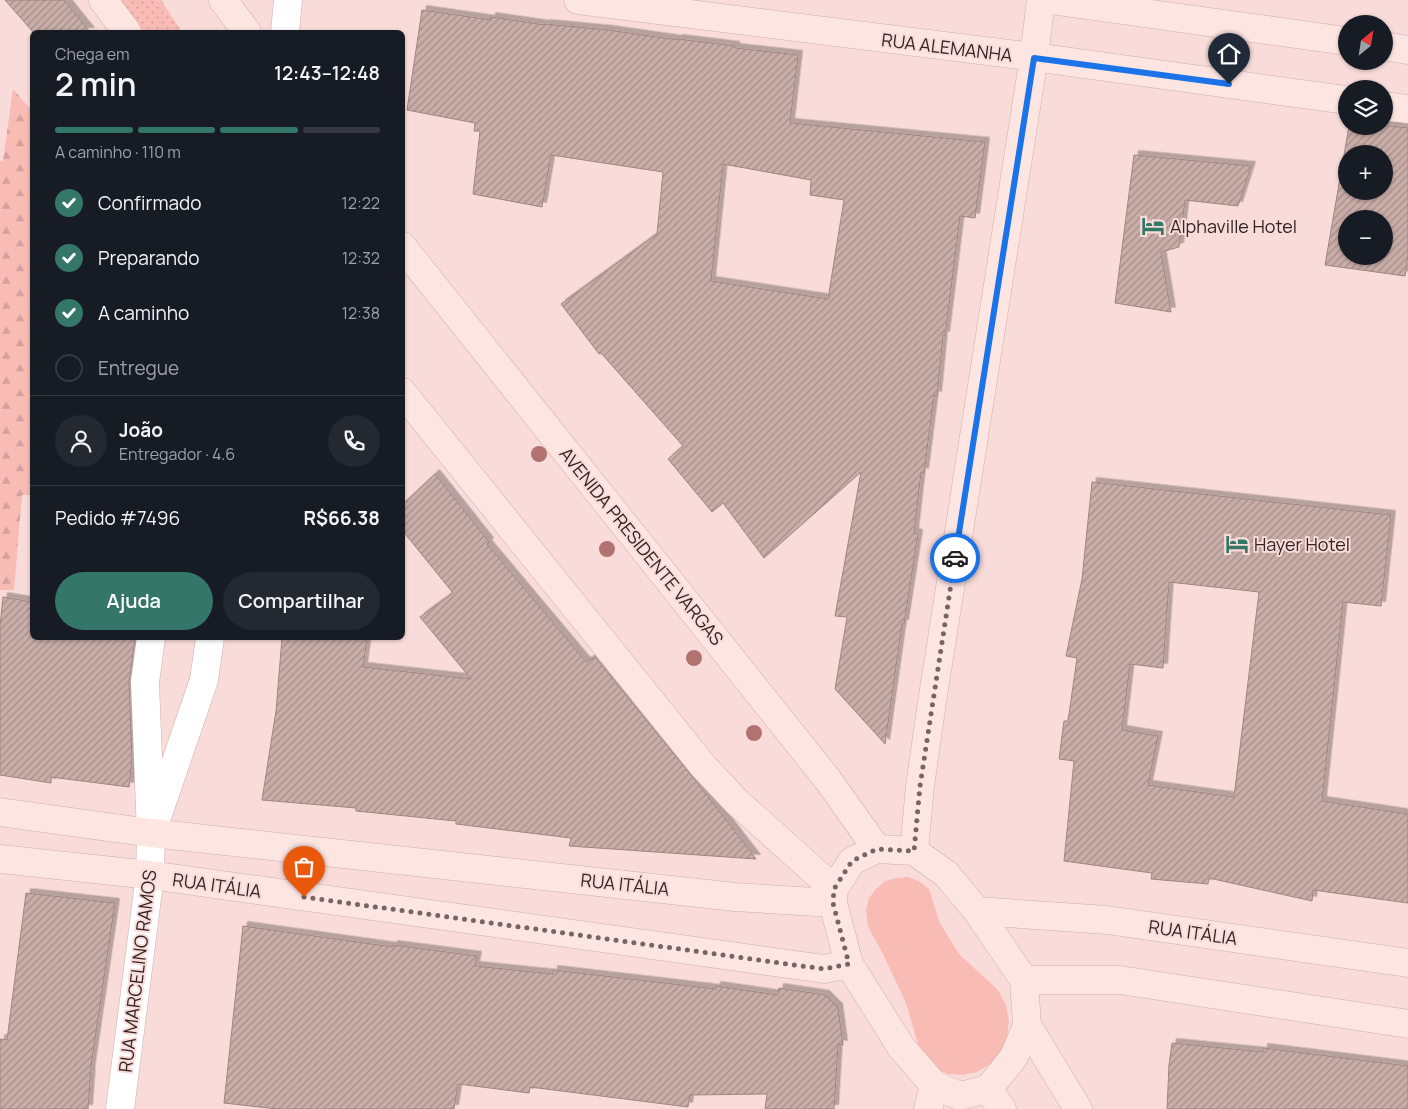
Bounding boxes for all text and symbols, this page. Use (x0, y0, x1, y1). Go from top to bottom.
north arrow (1338, 15, 1392, 70)
map controls (1338, 15, 1393, 265)
street label: RUA ALEMANHA (880, 27, 1014, 67)
pin (1208, 33, 1250, 84)
icon: home (1215, 40, 1243, 68)
text: Chega em (55, 43, 130, 65)
text: 12:43–12:48 (274, 60, 380, 86)
text: 2 min (55, 62, 137, 106)
button: layers (1338, 80, 1393, 135)
text: A caminho · 110 m (55, 141, 181, 163)
button: + (1338, 145, 1393, 200)
icon: check (55, 189, 83, 217)
text: Confirmado (98, 190, 202, 216)
text: 12:22 (342, 192, 380, 214)
button: − (1338, 210, 1393, 265)
hotel icon: Alphaville Hotel (1140, 213, 1166, 239)
place label: Alphaville Hotel (1170, 214, 1297, 238)
icon: check (55, 244, 83, 272)
text: Preparando (98, 245, 200, 271)
text: 12:32 (342, 247, 380, 269)
icon: check (55, 299, 83, 327)
text: A caminho (98, 300, 189, 326)
text: 12:38 (342, 302, 380, 324)
text: Entregue (98, 355, 179, 381)
button: person (55, 415, 107, 467)
button: phone (328, 415, 380, 467)
text: João (119, 417, 163, 443)
street label: AVENIDA PRESIDENTE VARGAS (555, 442, 729, 650)
text: Entregador · 4.6 (119, 443, 235, 465)
text: Pedido #7496 (55, 505, 180, 531)
text: R$66.38 (303, 505, 380, 531)
hotel icon: Hayer Hotel (1224, 531, 1250, 557)
place label: Hayer Hotel (1254, 532, 1350, 556)
courier (930, 533, 980, 583)
icon: car (941, 544, 969, 572)
button: Ajuda (55, 572, 213, 630)
button: Compartilhar (223, 572, 380, 630)
pin (283, 846, 325, 897)
icon: bag (290, 853, 318, 881)
street label: RUA ITÁLIA (171, 867, 263, 903)
street label: RUA ITÁLIA (579, 867, 671, 901)
street label: RUA MARCELINO RAMOS (113, 868, 161, 1074)
street label: RUA ITÁLIA (1147, 914, 1239, 950)

